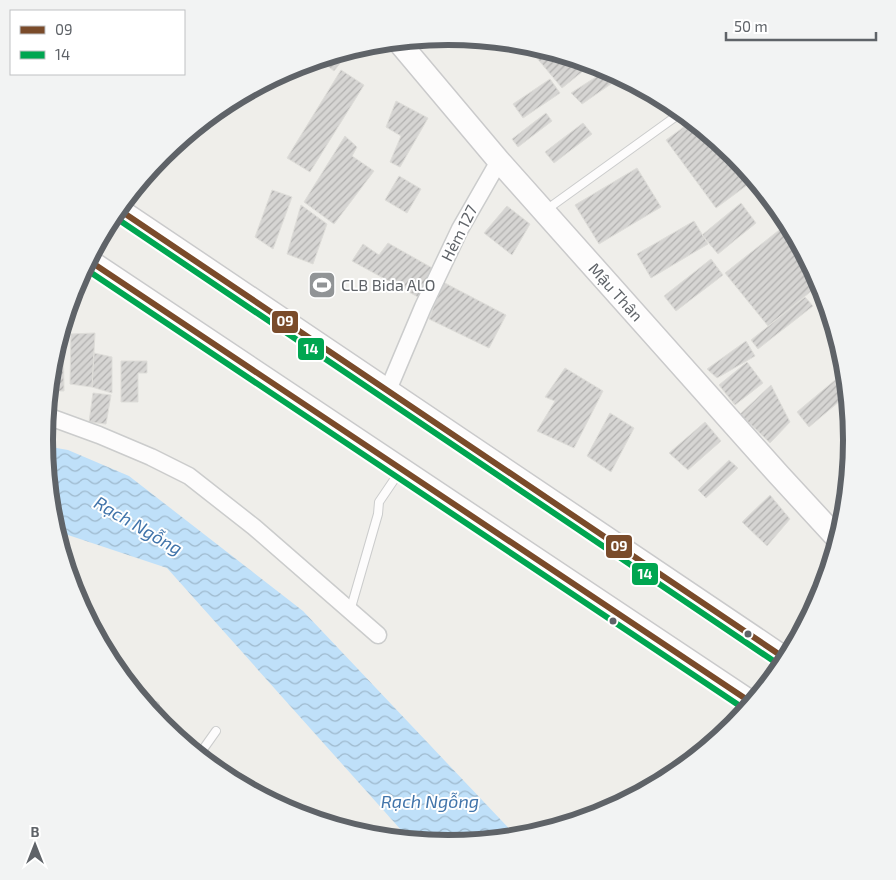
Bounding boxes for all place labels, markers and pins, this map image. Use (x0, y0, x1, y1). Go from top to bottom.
sports icon: CLB Bida ALO (307, 270, 337, 300)
place label: CLB Bida ALO (341, 275, 435, 294)
unlabelled marker (608, 616, 618, 626)
unlabelled marker (743, 629, 753, 639)

